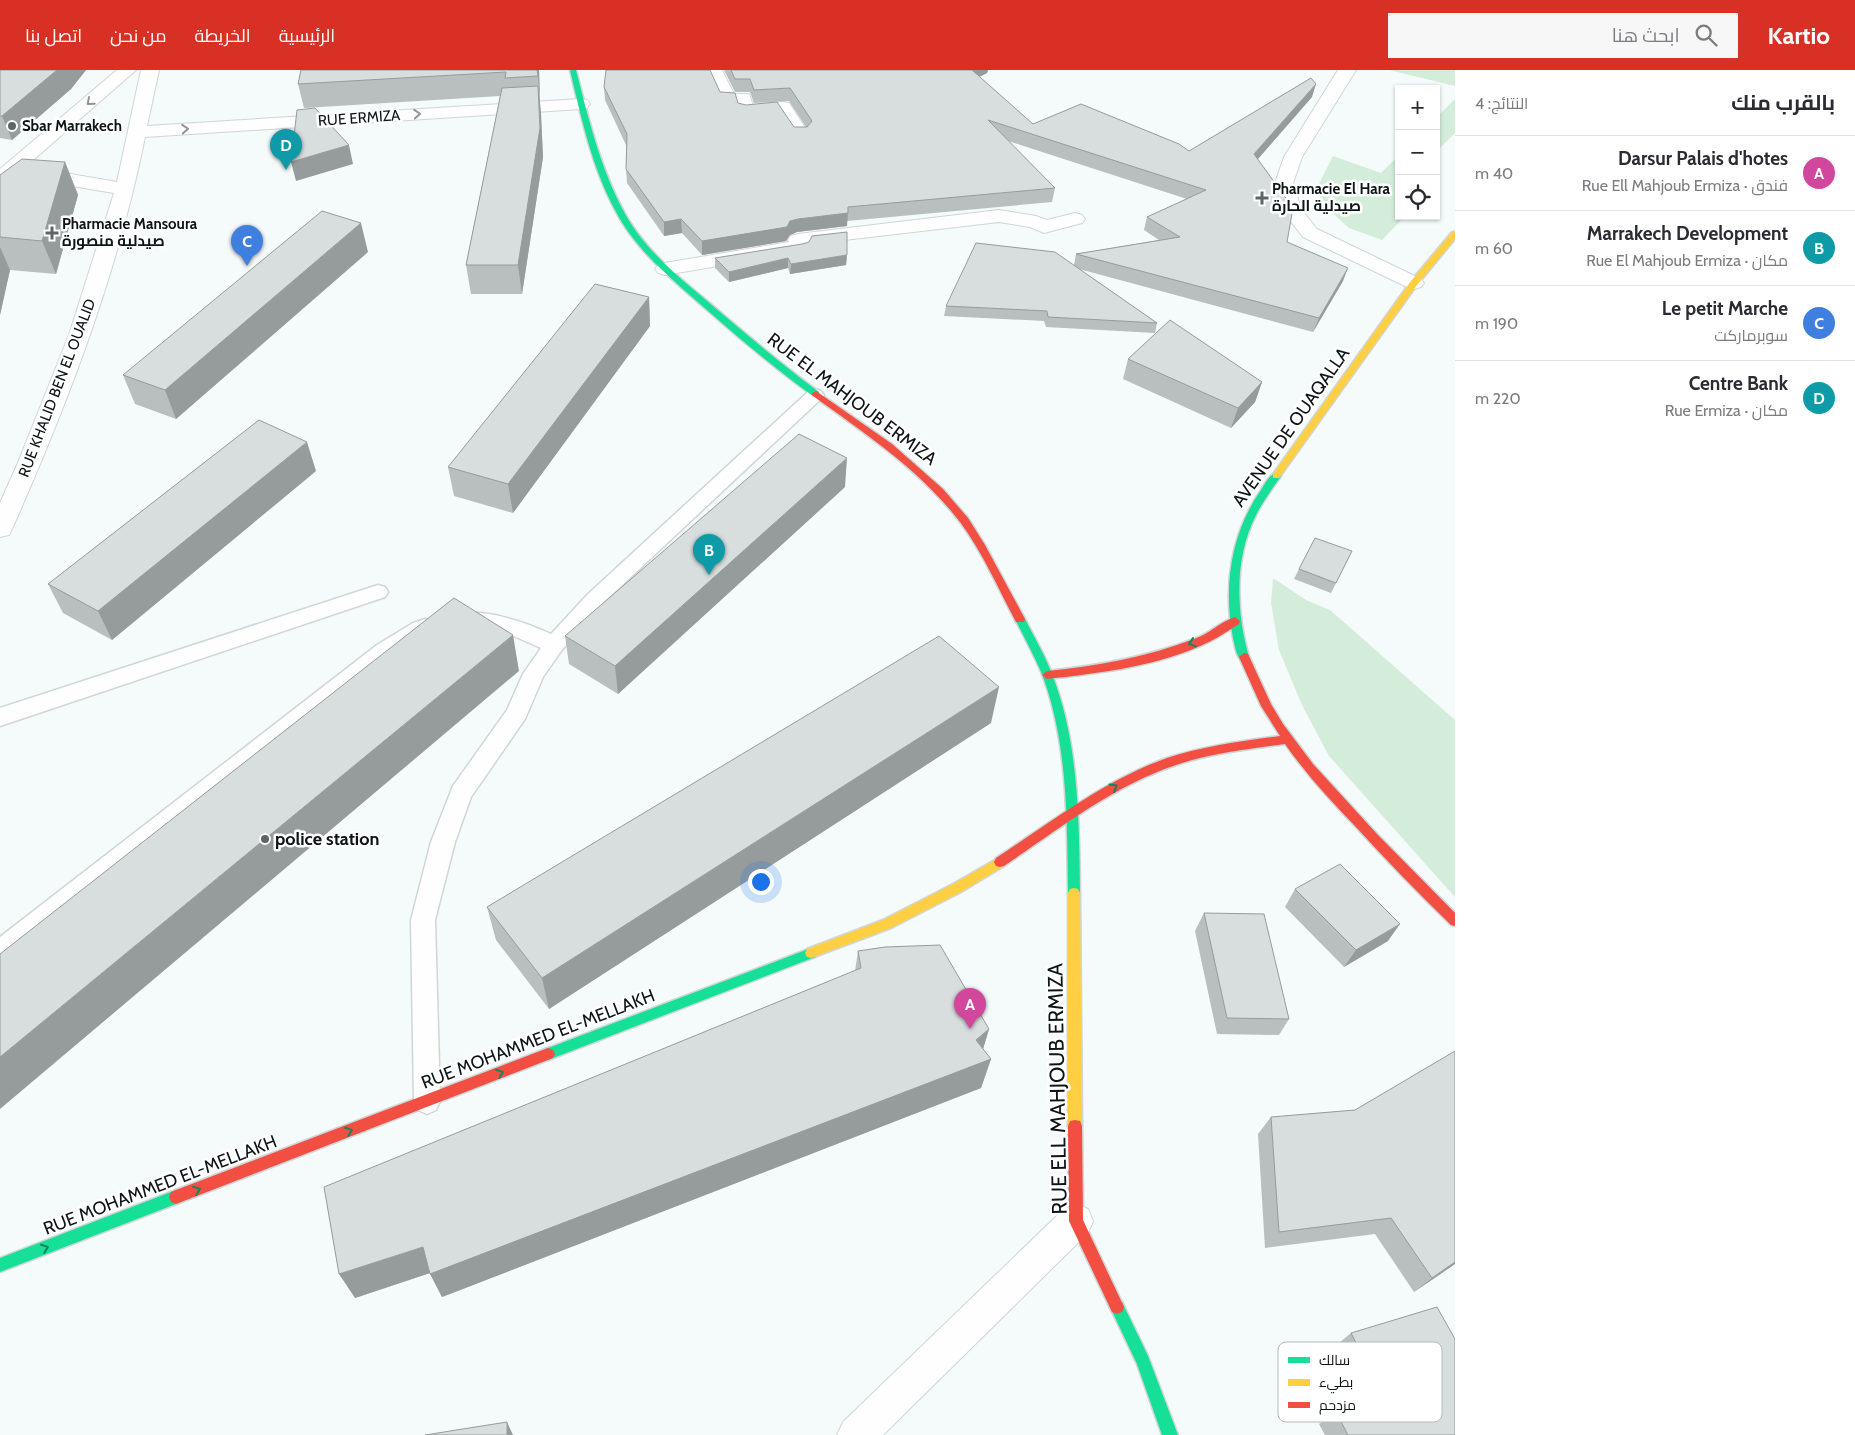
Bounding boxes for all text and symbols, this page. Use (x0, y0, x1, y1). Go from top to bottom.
search box (1388, 13, 1738, 58)
icon: search (1692, 21, 1720, 49)
text: Kartio (1768, 21, 1830, 50)
text: ابحث هنا (1612, 24, 1680, 47)
text: اتصل بنا (25, 25, 82, 47)
text: من نحن (110, 25, 166, 47)
text: الخريطة (194, 25, 251, 47)
text: الرئيسية (279, 25, 335, 47)
map controls (1395, 85, 1440, 220)
button: + (1395, 85, 1440, 130)
text: بالقرب منك (1731, 90, 1835, 115)
text: النتائج: 4 (1475, 94, 1528, 113)
one-way arrow (87, 96, 96, 105)
street label: RUE ERMIZA (317, 106, 401, 130)
one-way arrow (413, 109, 421, 120)
place label: Sbar Marrakech (22, 117, 122, 135)
marker: Sbar Marrakech (6, 120, 18, 132)
one-way arrow (181, 123, 189, 134)
pin: D (270, 129, 302, 170)
button: − (1395, 130, 1440, 175)
text: Darsur Palais d'hotes (1618, 147, 1788, 170)
text: 40 m (1475, 164, 1513, 183)
text: A (1814, 164, 1824, 183)
button: locate (1395, 175, 1440, 220)
text: فندق · Rue Ell Mahjoub Ermiza (1582, 176, 1788, 195)
place label: Pharmacie El Hara صيدلية الحارة (1272, 180, 1391, 215)
marker: Pharmacie El Hara صيدلية الحارة (1256, 192, 1268, 204)
place label: Pharmacie Mansoura صيدلية منصورة (62, 215, 198, 250)
text: Marrakech Development (1587, 222, 1788, 245)
pin: C (231, 225, 263, 266)
marker: Pharmacie Mansoura صيدلية منصورة (46, 227, 58, 239)
text: 60 m (1475, 239, 1513, 258)
text: B (1814, 239, 1824, 258)
text: مكان · Rue El Mahjoub Ermiza (1586, 251, 1788, 270)
street label: RUE KHALID BEN EL OUALID (15, 296, 99, 480)
text: Le petit Marche (1662, 297, 1788, 320)
text: 190 m (1475, 314, 1518, 333)
text: C (1814, 314, 1824, 333)
text: سوبرماركت (1714, 326, 1788, 345)
street label: RUE EL MAHJOUB ERMIZA (763, 328, 941, 470)
street label: AVENUE DE OUAQALLA (1228, 343, 1354, 511)
text: Centre Bank (1689, 372, 1788, 395)
text: 220 m (1475, 389, 1521, 408)
text: D (1813, 389, 1825, 408)
text: مكان · Rue Ermiza (1665, 401, 1788, 420)
pin: B (693, 534, 725, 575)
one-way arrow (1189, 637, 1197, 647)
one-way arrow (1108, 784, 1117, 794)
place label: police station (275, 828, 379, 850)
marker: police station (259, 833, 271, 845)
your location (748, 869, 774, 895)
street label: RUE ELL MAHJOUB ERMIZA (1042, 963, 1072, 1215)
street label: RUE MOHAMMED EL-MELLAKH (418, 984, 658, 1094)
pin: A (954, 988, 986, 1029)
one-way arrow (496, 1069, 504, 1079)
one-way arrow (344, 1127, 353, 1137)
street label: RUE MOHAMMED EL-MELLAKH (40, 1130, 280, 1240)
one-way arrow (192, 1185, 201, 1196)
one-way arrow (41, 1244, 49, 1254)
legend (1278, 1342, 1442, 1422)
text: سالك (1319, 1351, 1350, 1369)
text: بطيء (1319, 1373, 1353, 1394)
text: مزدحم (1319, 1396, 1356, 1415)

